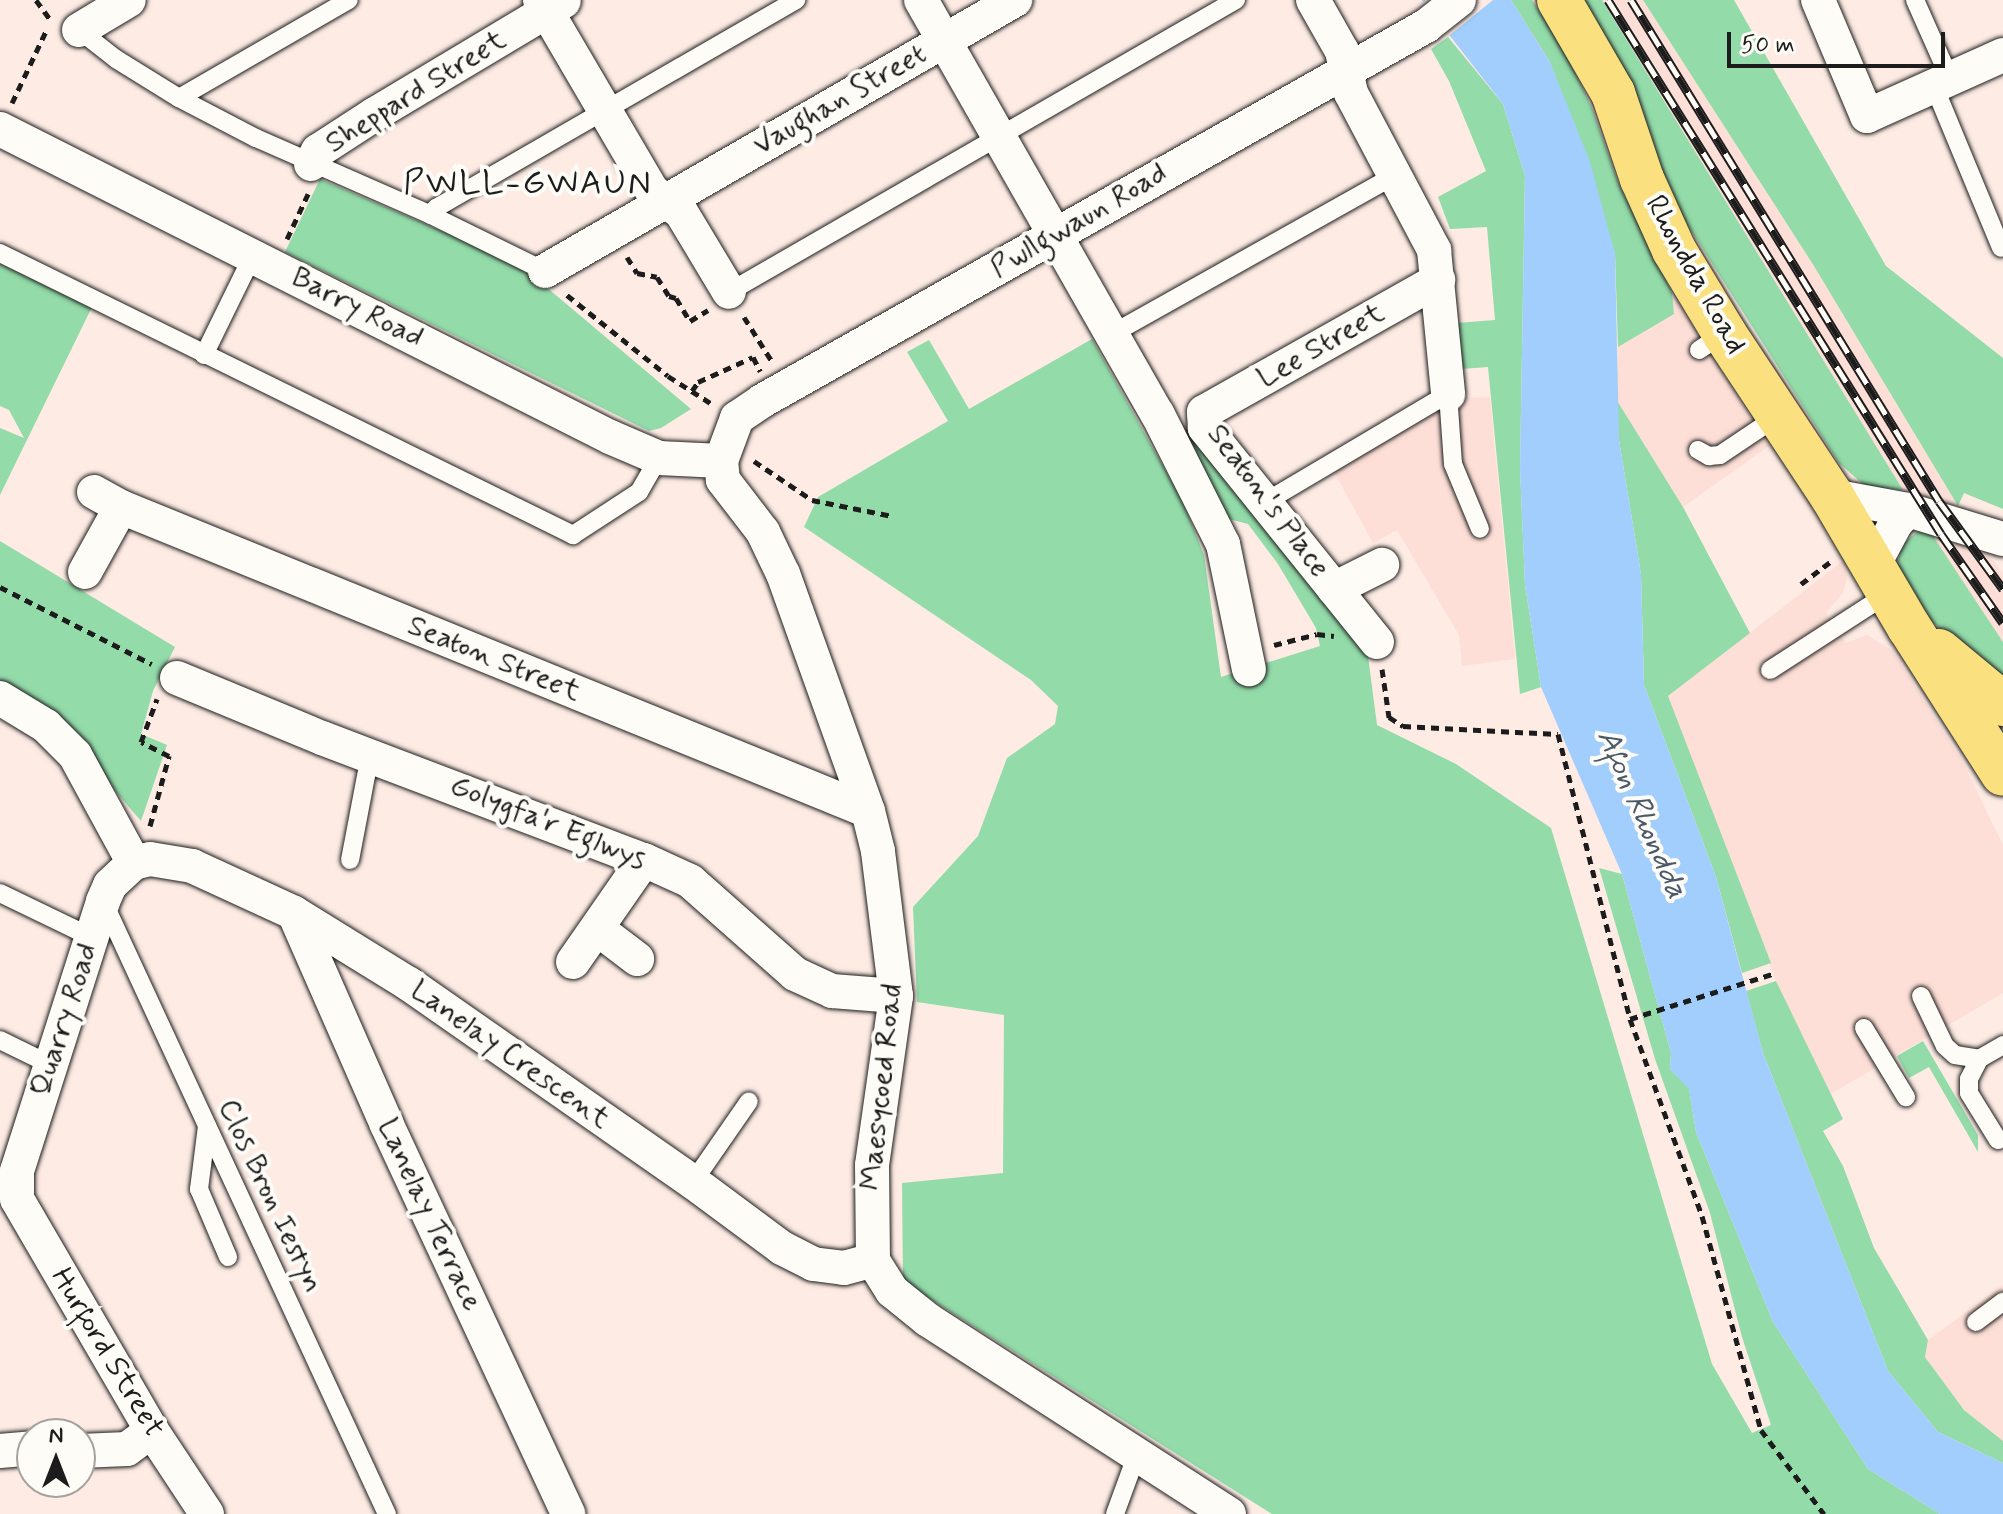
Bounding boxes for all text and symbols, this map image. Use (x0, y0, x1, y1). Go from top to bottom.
scale bar (1731, 16, 1949, 66)
street label: Sheppard Street (319, 22, 513, 162)
text: 50 m (1741, 30, 1795, 61)
street label: Vaughan Street (745, 35, 935, 165)
street label: Pwllgwaun Road (984, 156, 1174, 286)
district label: PWLL-GWAUN (407, 164, 649, 204)
street label: Rhondda Road (1637, 191, 1753, 359)
street label: Barry Road (285, 259, 429, 357)
street label: Lee Street (1251, 295, 1391, 397)
street label: Seaton's Place (1198, 417, 1338, 585)
street label: Seaton Street (402, 608, 586, 710)
water label: Afon Rhondda (1588, 723, 1696, 905)
street label: Golygfa'r Eglwys (443, 767, 653, 879)
street label: Quarry Road (23, 939, 107, 1101)
street label: Lanelay Crescent (407, 976, 613, 1134)
street label: Maesycoed Road (853, 984, 911, 1190)
street label: Clos Bron Iestyn (210, 1094, 330, 1298)
street label: Lanelay Terrace (370, 1115, 488, 1315)
street label: Hurford Street (43, 1262, 171, 1444)
north arrow (16, 1418, 96, 1498)
text: N (49, 1422, 63, 1450)

